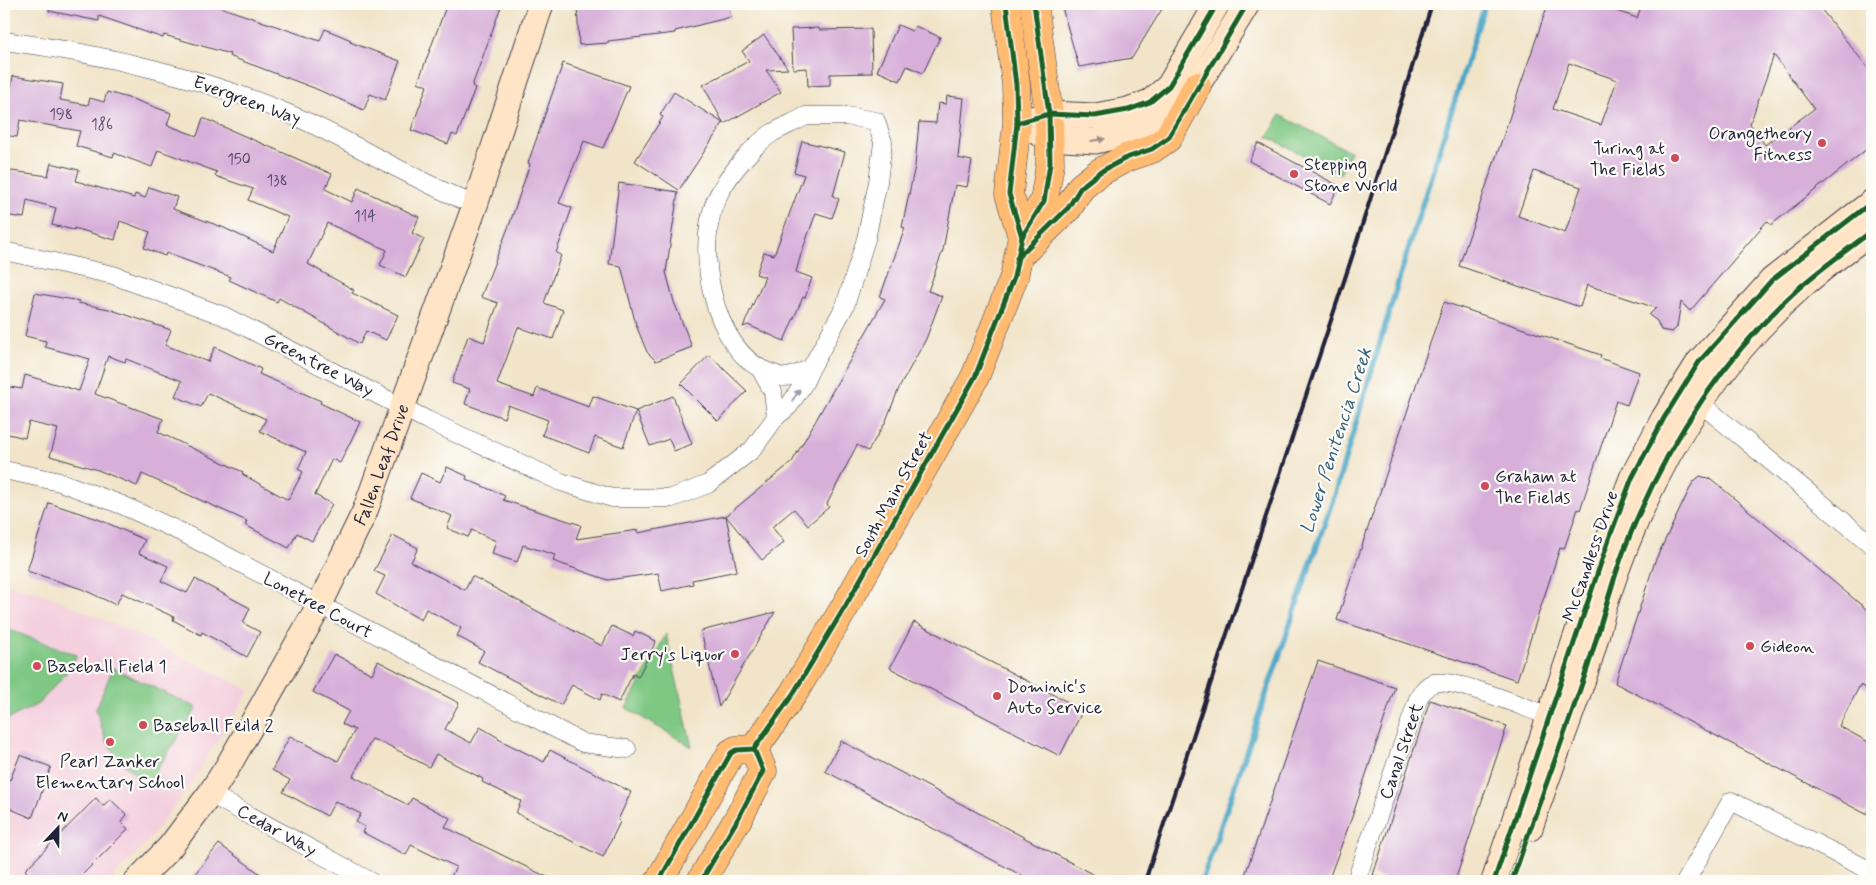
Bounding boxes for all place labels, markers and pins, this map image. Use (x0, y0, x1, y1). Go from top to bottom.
place label: Orangetheory Fitness (1709, 122, 1812, 167)
place label: Turing at The Fields (1590, 137, 1665, 182)
marker: Orangetheory Fitness (1816, 137, 1828, 149)
marker: Turing at The Fields (1669, 152, 1681, 164)
place label: Stepping Stone World (1304, 153, 1398, 198)
marker: Stepping Stone World (1288, 168, 1300, 180)
place label: Graham at The Fields (1495, 465, 1577, 510)
marker: Graham at The Fields (1479, 480, 1491, 492)
place label: Gideon (1760, 635, 1814, 659)
marker: Gideon (1744, 640, 1756, 652)
place label: Jerry's Liquor (620, 643, 725, 667)
marker: Jerry's Liquor (729, 648, 741, 660)
place label: Baseball Field 1 (47, 655, 167, 679)
marker: Baseball Field 1 (31, 660, 43, 672)
place label: Dominic's Auto Service (1007, 675, 1102, 720)
marker: Dominic's Auto Service (991, 690, 1003, 702)
place label: Baseball Feild 2 (153, 714, 274, 738)
marker: Baseball Feild 2 (137, 719, 149, 731)
marker: Pearl Zanker Elementary School (104, 736, 116, 748)
place label: Pearl Zanker Elementary School (35, 750, 185, 795)

